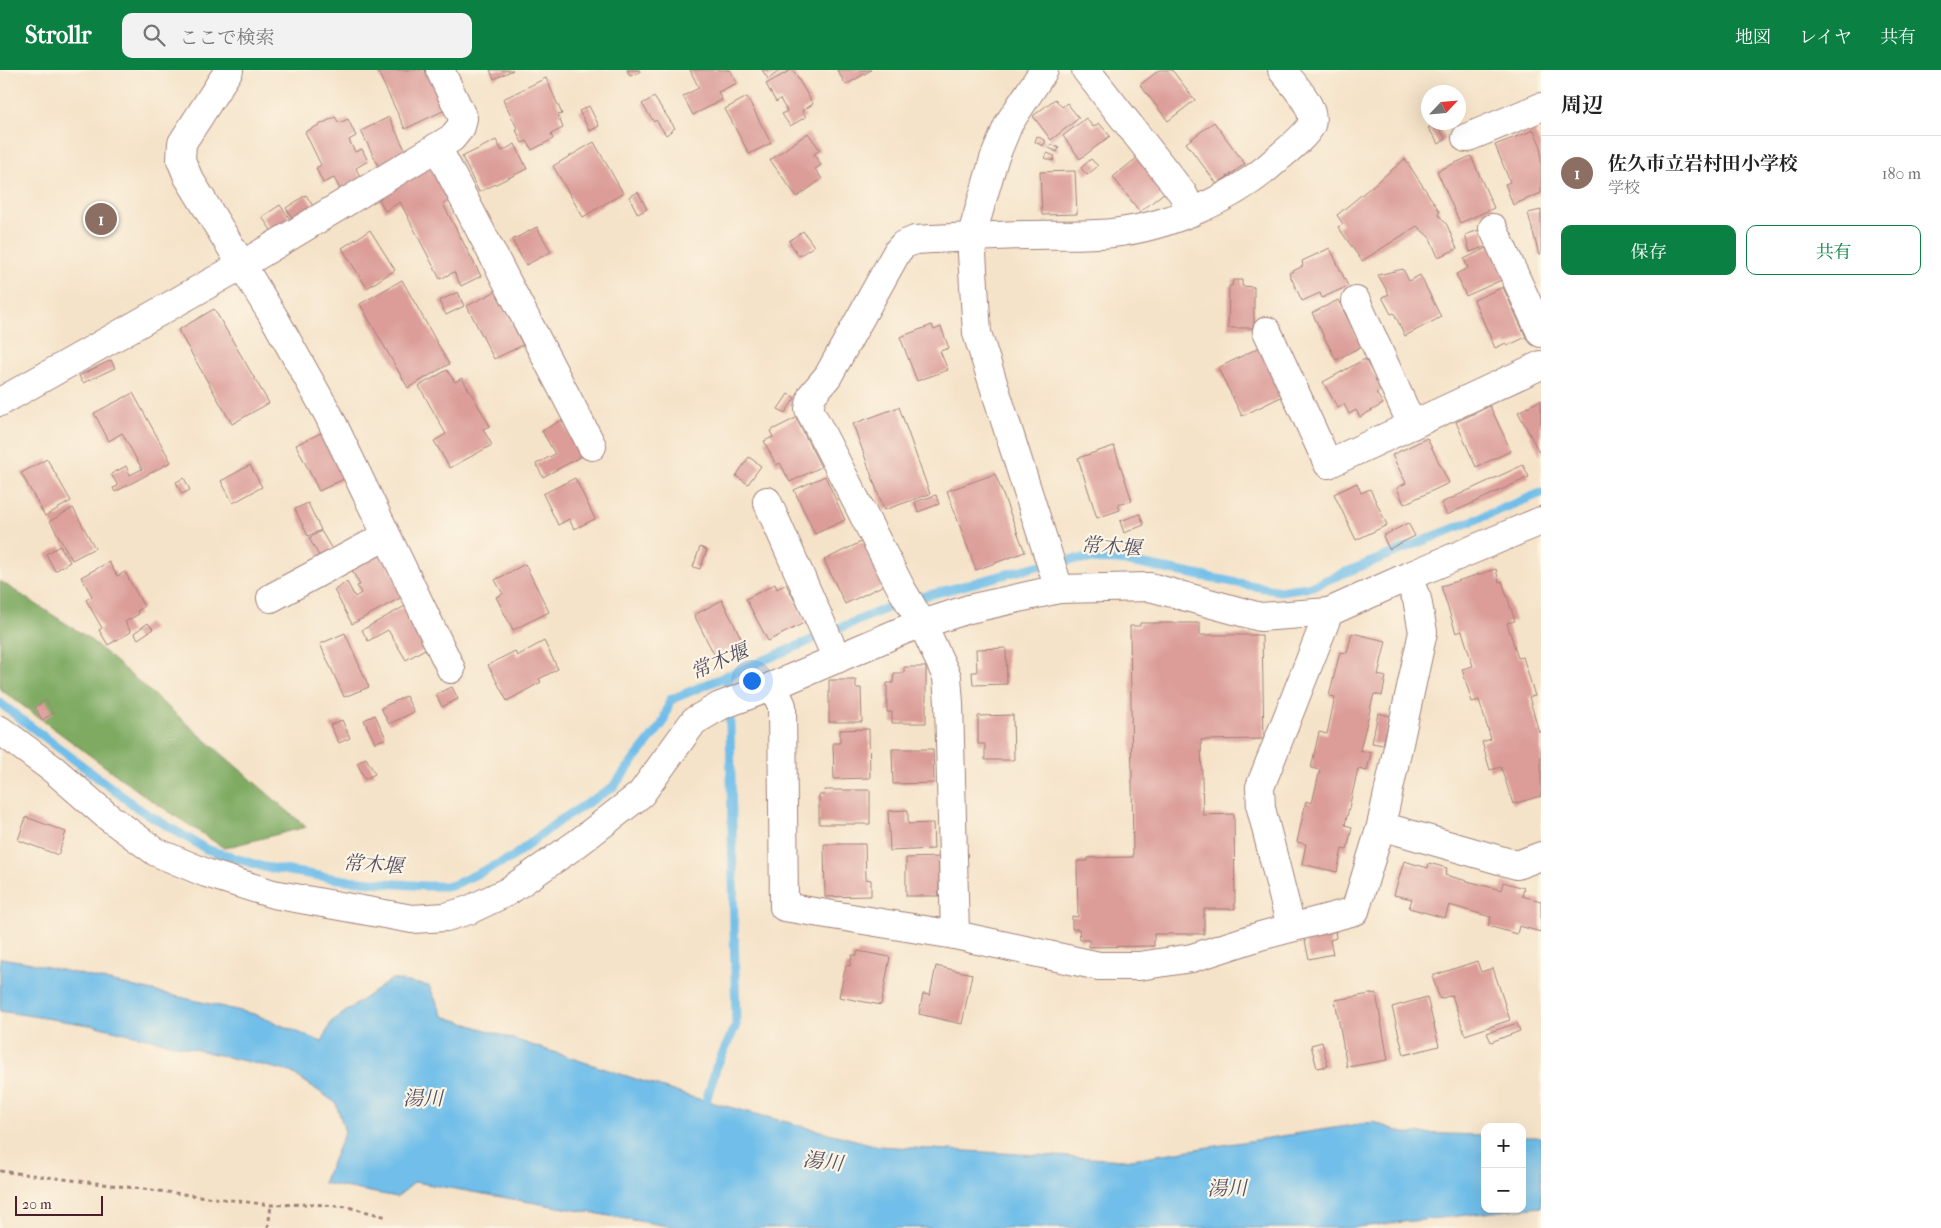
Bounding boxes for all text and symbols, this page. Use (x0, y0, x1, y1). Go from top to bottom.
search box (122, 13, 472, 58)
text: Strollr (25, 21, 92, 49)
icon: search (140, 21, 168, 49)
text: ここで検索 (180, 27, 275, 49)
text: 地図 (1735, 27, 1771, 48)
text: レイヤ (1799, 27, 1852, 48)
text: 共有 (1880, 27, 1916, 48)
north arrow (1421, 85, 1466, 130)
text: 周辺 (1561, 93, 1603, 117)
text: 佐久市立岩村田小学校 (1608, 153, 1798, 175)
text: 1 (1574, 164, 1580, 183)
text: 180 m (1882, 164, 1921, 183)
text: 学校 (1608, 178, 1640, 197)
pin: 1 (85, 200, 117, 238)
button: 保存 (1561, 225, 1736, 275)
button: 共有 (1746, 225, 1921, 275)
water label: 常木堰 (1080, 533, 1145, 560)
water label: 常木堰 (687, 638, 754, 684)
your location (739, 668, 765, 694)
water label: 常木堰 (342, 851, 407, 878)
water label: 湯川 (403, 1087, 445, 1110)
map controls (1481, 1123, 1526, 1213)
button: + (1481, 1123, 1526, 1168)
water label: 湯川 (802, 1148, 846, 1176)
button: − (1481, 1168, 1526, 1213)
water label: 湯川 (1207, 1177, 1249, 1200)
scale bar (15, 1193, 102, 1216)
text: 20 m (22, 1196, 52, 1213)

